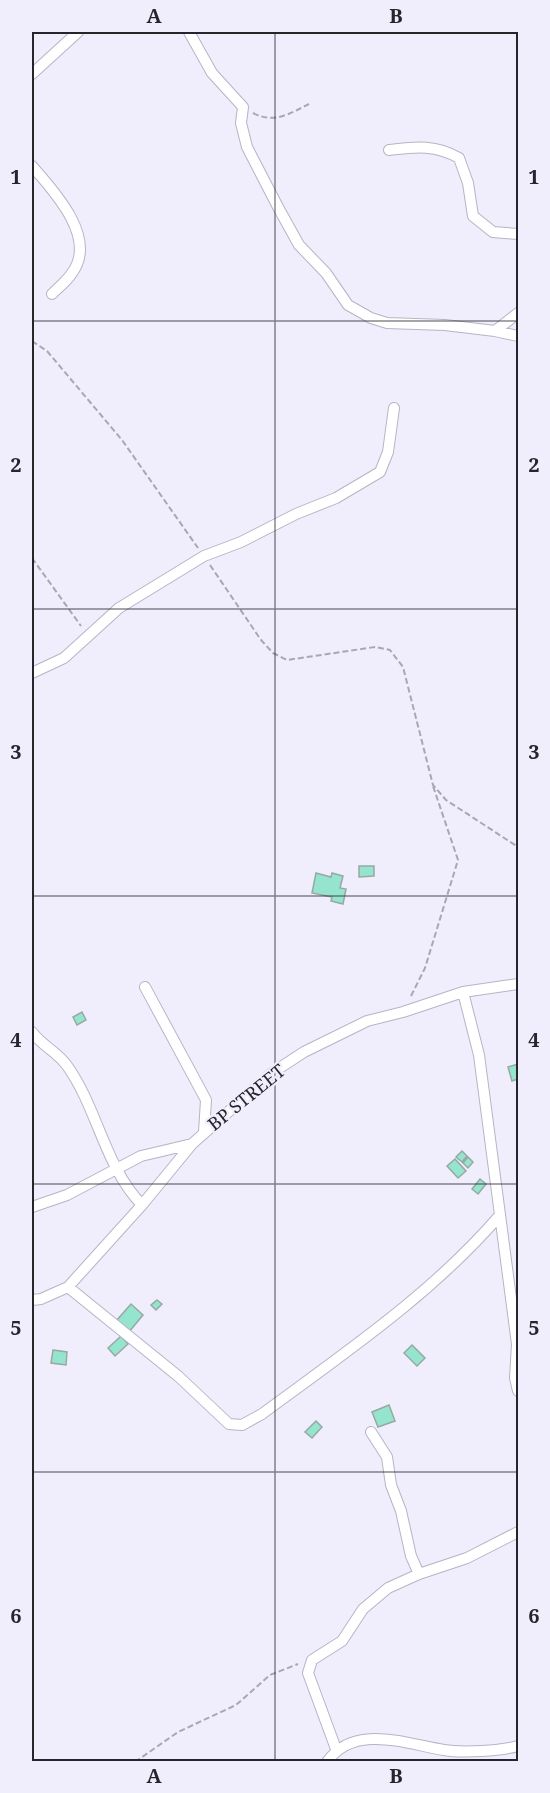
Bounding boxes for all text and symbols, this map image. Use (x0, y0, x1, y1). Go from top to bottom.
text: A (146, 2, 162, 29)
text: B (389, 2, 403, 29)
text: 1 (10, 163, 22, 190)
text: 1 (528, 163, 540, 190)
text: 2 (10, 451, 22, 478)
text: 2 (528, 451, 540, 478)
text: 3 (10, 738, 22, 765)
text: 3 (528, 738, 540, 765)
text: 4 (10, 1026, 22, 1053)
text: 4 (528, 1026, 540, 1053)
street label: BP STREET (202, 1058, 290, 1136)
text: 5 (10, 1314, 22, 1341)
text: 5 (528, 1314, 540, 1341)
text: 6 (10, 1602, 22, 1629)
text: 6 (528, 1602, 540, 1629)
text: A (146, 1762, 162, 1789)
text: B (389, 1762, 403, 1789)

